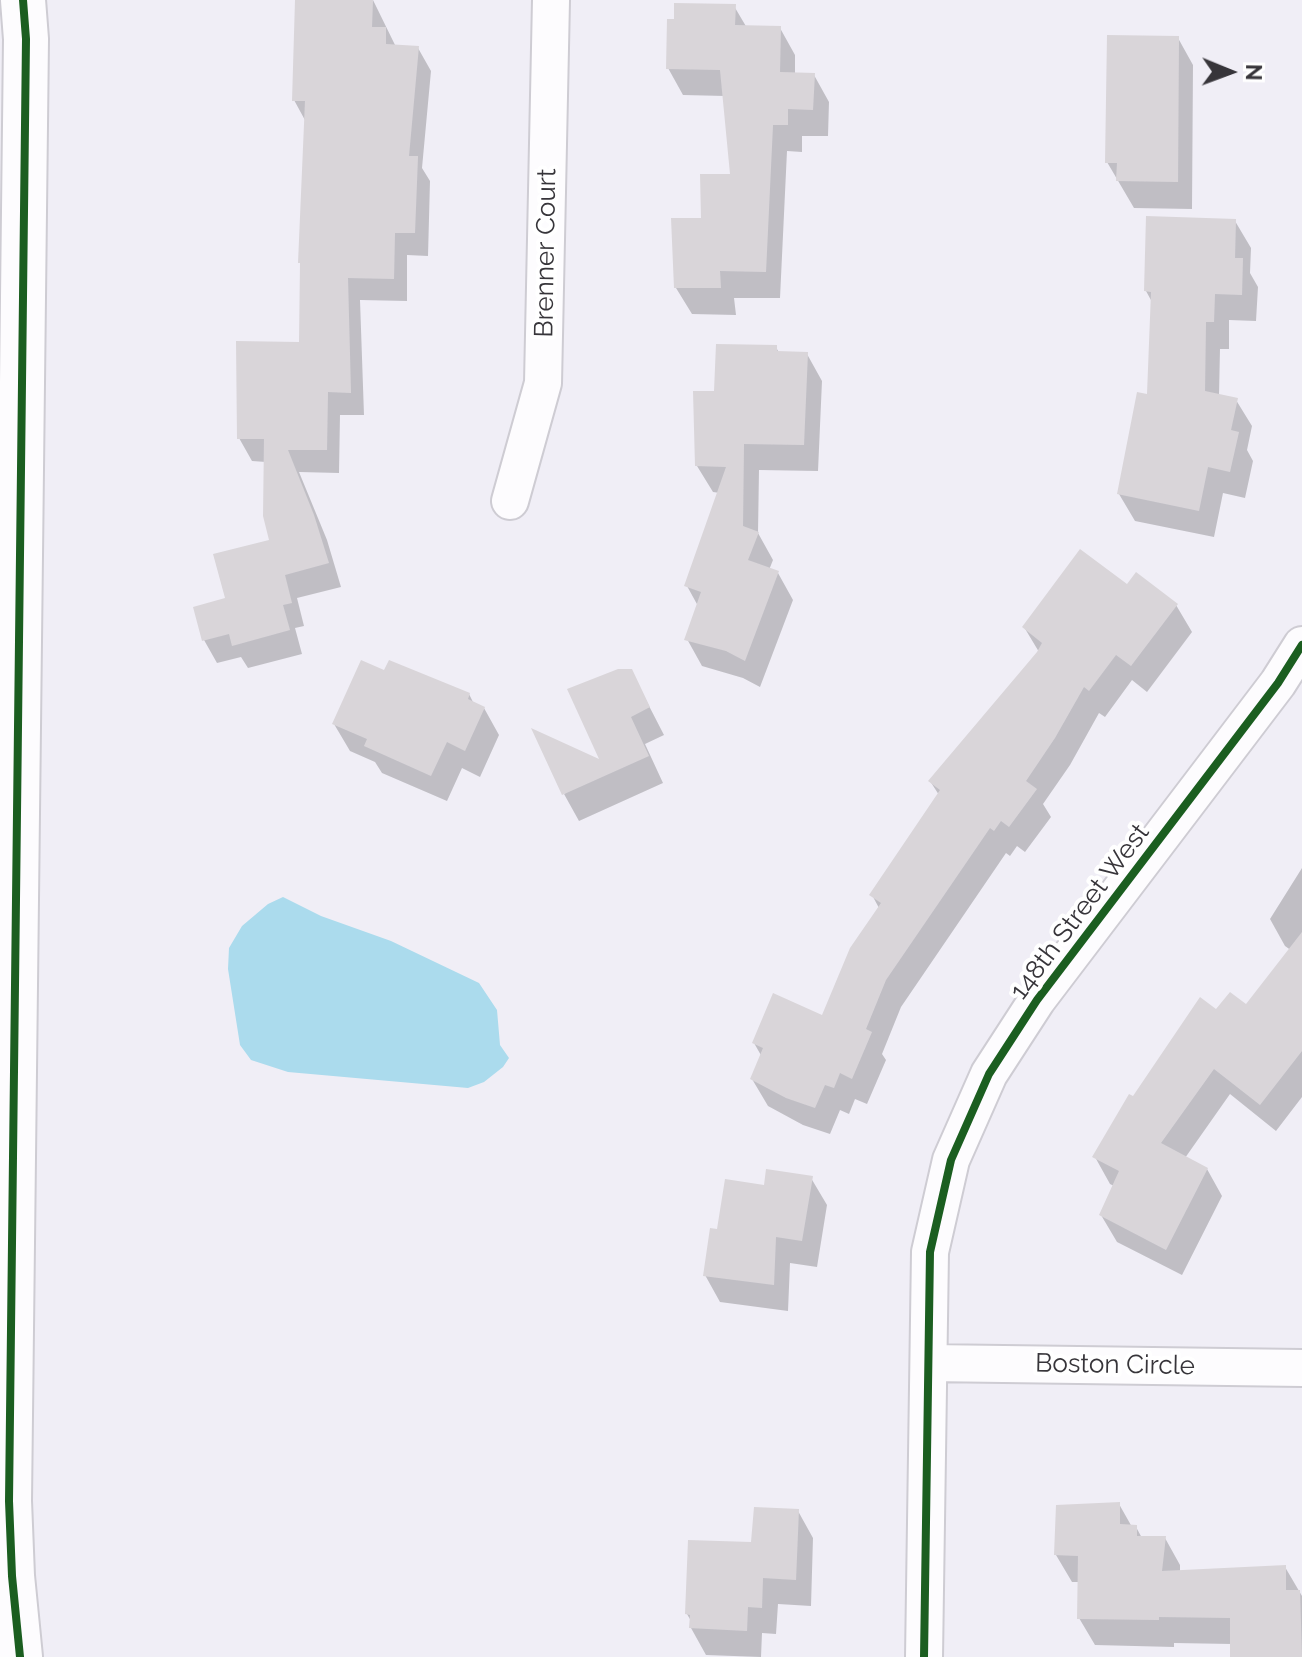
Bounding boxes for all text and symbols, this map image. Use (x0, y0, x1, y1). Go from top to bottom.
north arrow (1190, 32, 1270, 112)
text: N (1241, 64, 1267, 81)
street label: Brenner Court (529, 168, 563, 338)
street label: 148th Street West (1004, 818, 1156, 1006)
street label: Boston Circle (1035, 1348, 1195, 1382)

